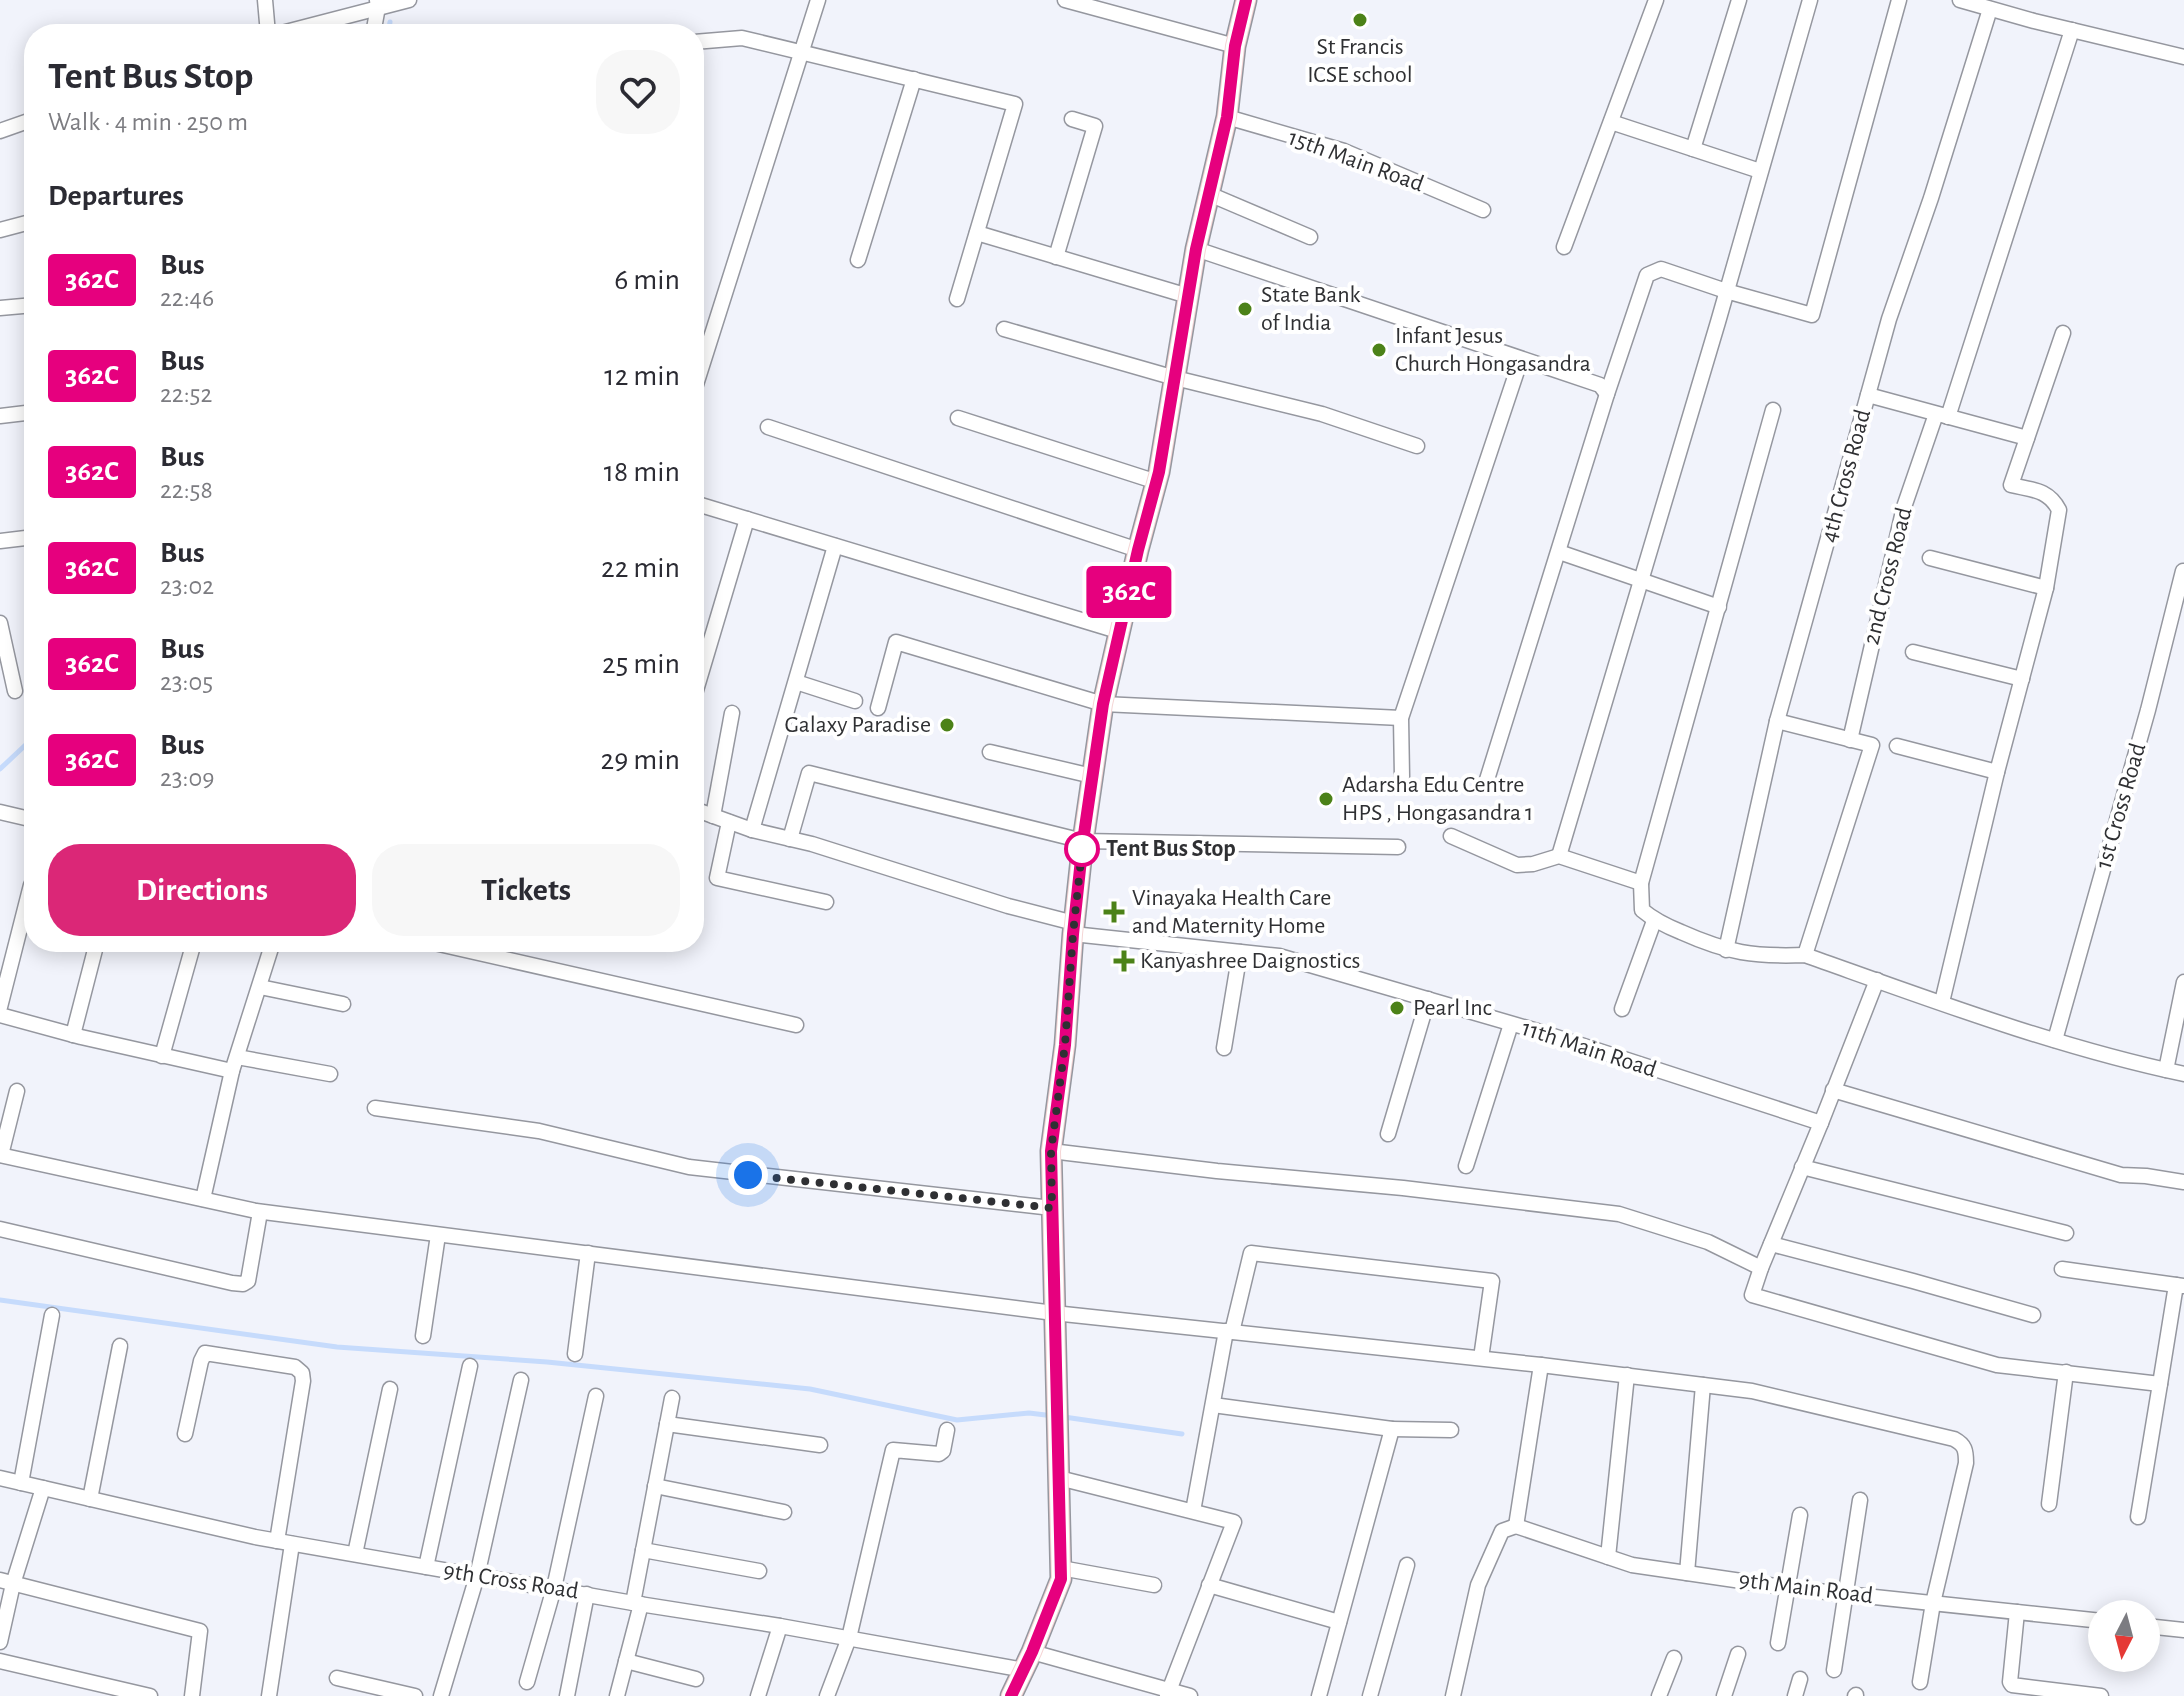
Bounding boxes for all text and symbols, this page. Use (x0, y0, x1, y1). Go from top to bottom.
marker: St Francis ICSE school (1351, 11, 1369, 29)
place label: St Francis ICSE school (1307, 35, 1413, 87)
button: heart (596, 50, 680, 134)
text: Tent Bus Stop (48, 58, 253, 96)
text: Walk · 4 min · 250 m (48, 109, 248, 135)
street label: 15th Main Road (1285, 125, 1427, 197)
text: Departures (48, 181, 184, 211)
text: Bus (160, 250, 205, 280)
text: 6 min (614, 265, 680, 295)
text: 362C (65, 266, 119, 294)
place label: State Bank of India (1261, 283, 1361, 335)
text: 22:46 (160, 285, 214, 311)
marker: State Bank of India (1236, 300, 1254, 318)
place label: Infant Jesus Church Hongasandra (1395, 324, 1591, 376)
marker: Infant Jesus Church Hongasandra (1370, 341, 1388, 359)
text: Bus (160, 346, 205, 376)
text: 12 min (604, 361, 680, 391)
text: 362C (65, 362, 119, 390)
text: 22:52 (160, 381, 212, 407)
street label: 4th Cross Road (1817, 407, 1875, 545)
text: Bus (160, 442, 205, 472)
text: 18 min (604, 457, 680, 487)
text: 362C (65, 458, 119, 486)
text: 22:58 (160, 477, 213, 503)
street label: 2nd Cross Road (1859, 505, 1917, 647)
text: Bus (160, 538, 205, 568)
text: 22 min (601, 553, 680, 583)
text: 362C (65, 554, 119, 582)
line badge: 362C (1073, 566, 1185, 618)
text: 23:02 (160, 573, 214, 599)
text: 362C (1102, 578, 1156, 606)
text: Bus (160, 634, 205, 664)
text: 25 min (602, 649, 680, 679)
text: 362C (65, 650, 119, 678)
text: 23:05 (160, 669, 213, 695)
place label: Galaxy Paradise (785, 713, 931, 737)
marker: Galaxy Paradise (938, 716, 956, 734)
text: Bus (160, 730, 205, 760)
street label: 1st Cross Road (2092, 740, 2150, 872)
text: 29 min (601, 745, 680, 775)
text: 362C (65, 746, 119, 774)
text: 23:09 (160, 765, 214, 791)
place label: Adarsha Edu Centre HPS , Hongasandra 1 (1342, 773, 1533, 825)
marker: Adarsha Edu Centre HPS , Hongasandra 1 (1317, 790, 1335, 808)
marker: Tent Bus Stop (1065, 832, 1099, 866)
place label: Tent Bus Stop (1106, 837, 1236, 861)
button: Directions (48, 844, 356, 936)
button: Tickets (372, 844, 680, 936)
place label: Vinayaka Health Care and Maternity Home (1132, 886, 1331, 938)
marker: Vinayaka Health Care and Maternity Home (1103, 901, 1125, 923)
place label: Kanyashree Daignostics (1140, 949, 1360, 973)
marker: Kanyashree Daignostics (1115, 952, 1133, 970)
place label: Pearl Inc (1413, 996, 1492, 1020)
marker: Pearl Inc (1388, 999, 1406, 1017)
street label: 11th Main Road (1519, 1016, 1659, 1082)
your location (728, 1155, 768, 1195)
street label: 9th Cross Road (442, 1558, 580, 1604)
street label: 9th Main Road (1738, 1568, 1874, 1608)
north arrow (2088, 1600, 2160, 1672)
map controls (2088, 1600, 2160, 1672)

